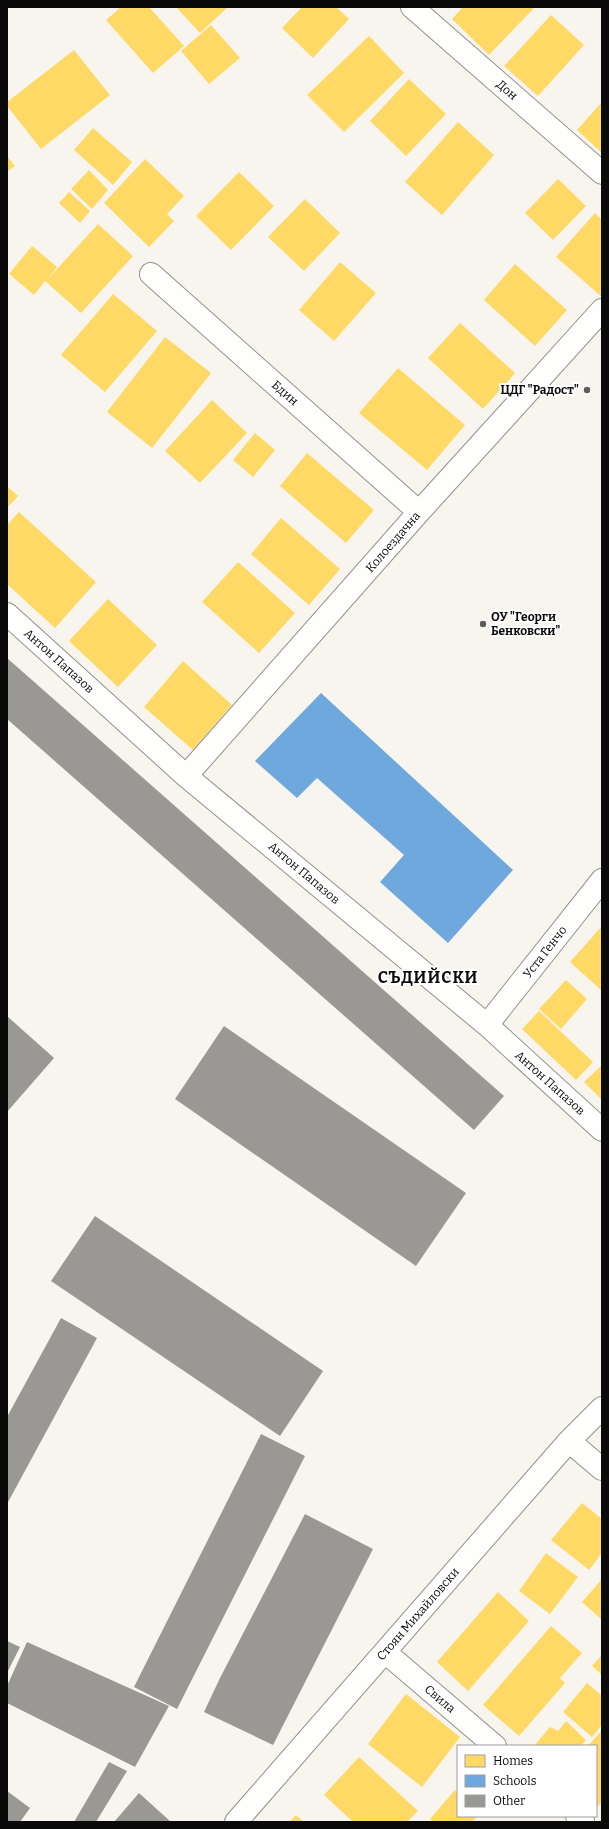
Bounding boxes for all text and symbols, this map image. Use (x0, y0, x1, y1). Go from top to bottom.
street label: Дон (494, 77, 520, 103)
street label: Бдин (269, 378, 301, 408)
place label: ЦДГ "Радост" (500, 383, 579, 397)
marker: ЦДГ "Радост" (582, 385, 592, 395)
street label: Колоездачна (363, 508, 423, 575)
place label: ОУ "Георги Бенковски" (491, 610, 561, 638)
marker: ОУ "Георги Бенковски" (478, 619, 488, 629)
street label: Антон Папазов (21, 626, 97, 696)
street label: Антон Папазов (265, 839, 343, 907)
street label: Уста Генчо (520, 923, 570, 981)
district label: СЪДИЙСКИ (378, 967, 478, 987)
street label: Антон Папазов (512, 1048, 588, 1118)
street label: Стоян Михайловски (374, 1565, 462, 1663)
street label: Свила (422, 1682, 458, 1716)
legend (457, 1745, 597, 1817)
text: Homes (493, 1754, 533, 1768)
text: Schools (493, 1774, 537, 1788)
text: Other (493, 1794, 526, 1808)

